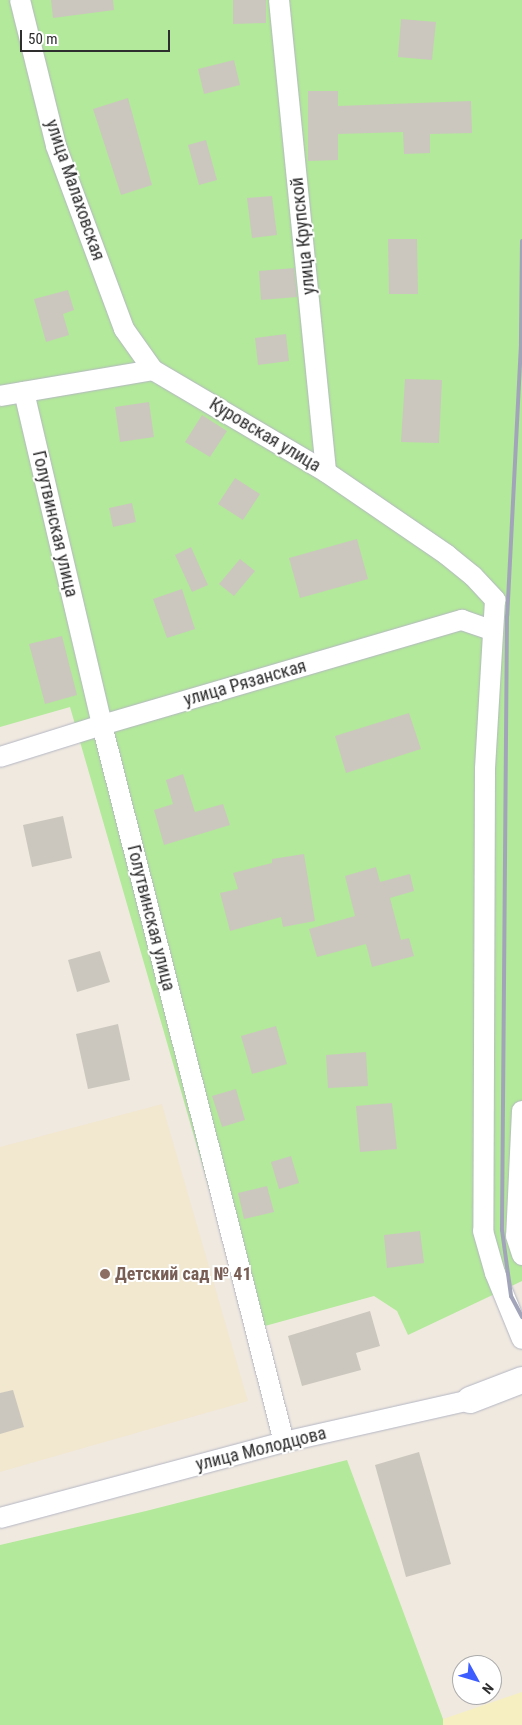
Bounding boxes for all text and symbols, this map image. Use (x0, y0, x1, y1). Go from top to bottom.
scale bar (22, 20, 172, 52)
text: 50 m (28, 30, 58, 48)
street label: улица Малаховская (41, 117, 109, 263)
street label: улица Крупской (286, 176, 320, 296)
street label: Куровская улица (205, 393, 325, 477)
street label: Голутвинская улица (28, 449, 82, 599)
street label: улица Рязанская (181, 655, 309, 711)
street label: Голутвинская улица (122, 843, 180, 993)
place label: Детский сад № 41 (115, 1263, 252, 1285)
marker: Детский сад № 41 (99, 1268, 111, 1280)
street label: улица Молодцова (194, 1422, 328, 1476)
north arrow (452, 1655, 502, 1705)
text: N (479, 1680, 497, 1697)

